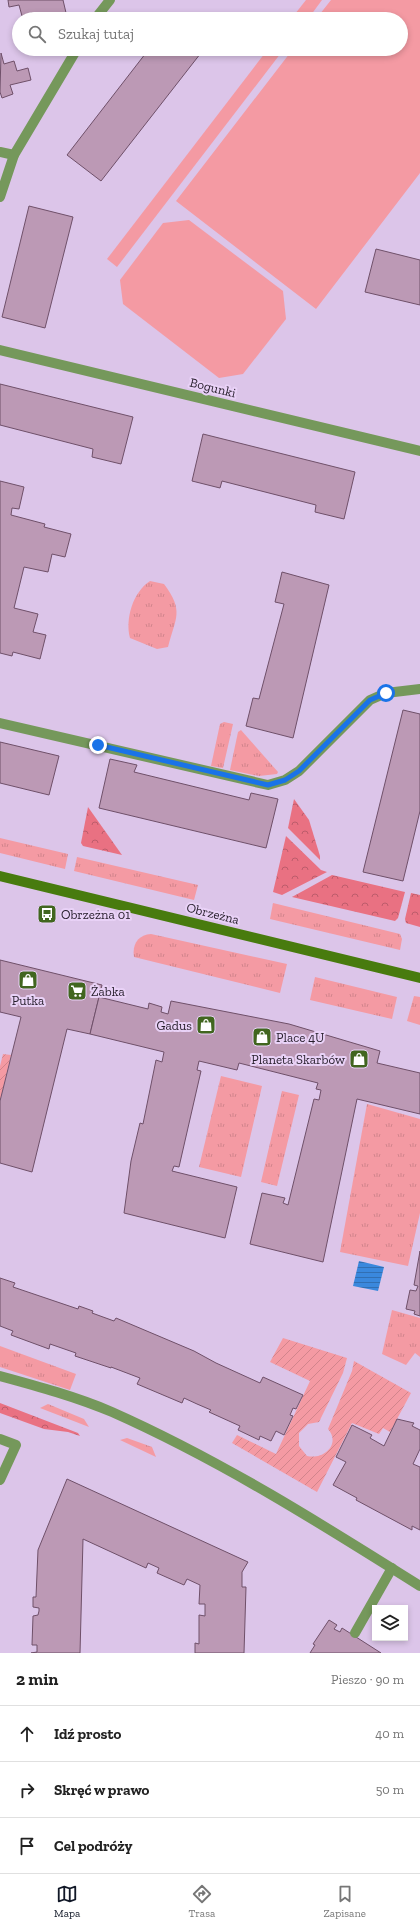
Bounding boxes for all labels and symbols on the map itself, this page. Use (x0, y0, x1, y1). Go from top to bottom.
street label: Bogunki (188, 375, 238, 401)
route start (377, 684, 395, 702)
route end (89, 736, 107, 754)
street label: Obrzeżna (185, 900, 241, 927)
bus stop icon: Obrzeżna 01 (36, 903, 58, 925)
place label: Obrzeżna 01 (61, 907, 130, 922)
shop icon: Putka (17, 969, 39, 991)
supermarket icon: Żabka (66, 980, 88, 1002)
place label: Żabka (91, 984, 125, 999)
place label: Putka (12, 993, 45, 1008)
shop icon: Gadus (195, 1014, 217, 1036)
place label: Gadus (157, 1018, 192, 1033)
shop icon: Place 4U (251, 1026, 273, 1048)
place label: Place 4U (276, 1030, 324, 1045)
shop icon: Planeta Skarbów (348, 1048, 370, 1070)
place label: Planeta Skarbów (251, 1052, 345, 1067)

